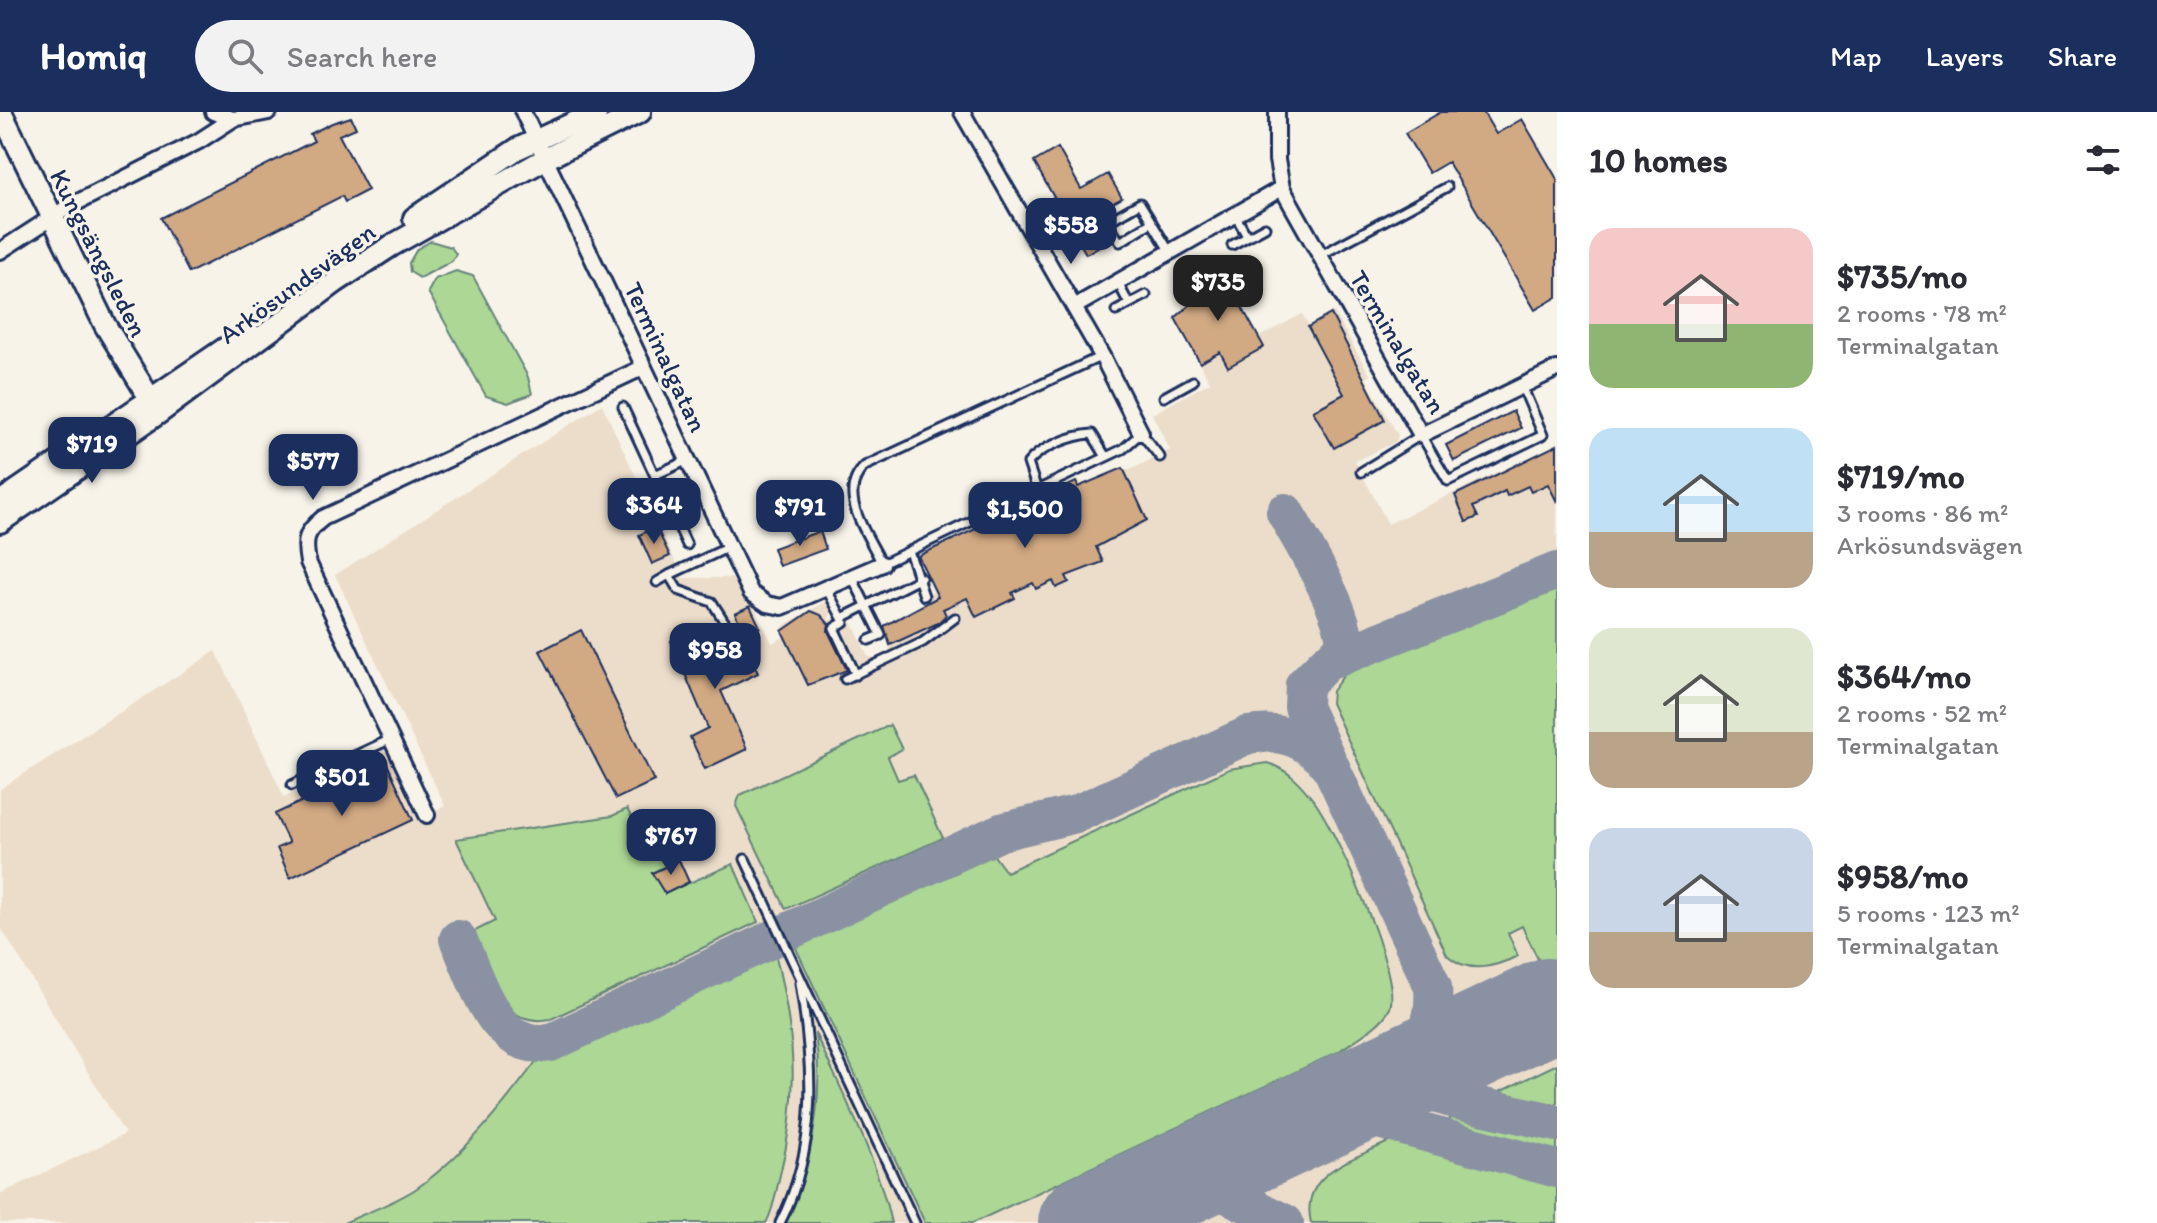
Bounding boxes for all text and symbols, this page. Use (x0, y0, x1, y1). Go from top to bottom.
search box (195, 20, 755, 92)
text: Homiq (40, 33, 147, 79)
icon: search (223, 34, 267, 78)
text: Search here (287, 38, 437, 75)
text: Map (1830, 39, 1882, 73)
text: Layers (1926, 39, 2004, 73)
text: Share (2048, 39, 2117, 73)
icon: filters (2081, 138, 2125, 182)
text: 10 homes (1589, 140, 1728, 181)
street label: Kungsängsleden (43, 164, 155, 343)
pin: $558 (1024, 198, 1118, 266)
text: $558 (1044, 208, 1098, 240)
street label: Arkösundsvägen (212, 215, 382, 351)
pin: $735 (1171, 255, 1265, 323)
text: $735/mo (1837, 256, 1968, 297)
icon: home (1653, 260, 1749, 356)
street label: Terminalgatan (1343, 264, 1454, 420)
text: $735 (1191, 265, 1245, 297)
street label: Terminalgatan (617, 277, 715, 437)
text: 2 rooms · 78 m² (1837, 297, 2007, 329)
text: Terminalgatan (1837, 329, 1999, 361)
pin: $719 (45, 417, 139, 485)
text: $719 (66, 427, 118, 459)
pin: $577 (266, 434, 360, 502)
text: $577 (287, 444, 339, 476)
text: $719/mo (1837, 456, 1965, 497)
icon: home (1653, 460, 1749, 556)
pin: $364 (607, 478, 701, 546)
pin: $791 (753, 480, 847, 548)
pin: $1,500 (960, 482, 1090, 550)
text: $364 (626, 488, 682, 520)
text: $791 (774, 490, 826, 522)
text: $1,500 (986, 492, 1064, 524)
text: 3 rooms · 86 m² (1837, 497, 2008, 529)
text: Arkösundsvägen (1837, 529, 2023, 561)
pin: $958 (668, 623, 762, 691)
text: $958 (688, 633, 742, 665)
text: $364/mo (1837, 656, 1971, 697)
icon: home (1653, 660, 1749, 756)
text: 2 rooms · 52 m² (1837, 697, 2007, 729)
text: Terminalgatan (1837, 729, 1999, 761)
pin: $501 (295, 750, 389, 818)
text: $501 (315, 760, 369, 792)
pin: $767 (624, 809, 718, 877)
text: $767 (645, 819, 697, 851)
text: $958/mo (1837, 856, 1969, 897)
icon: home (1653, 860, 1749, 956)
text: 5 rooms · 123 m² (1837, 897, 2020, 929)
text: Terminalgatan (1837, 929, 1999, 961)

